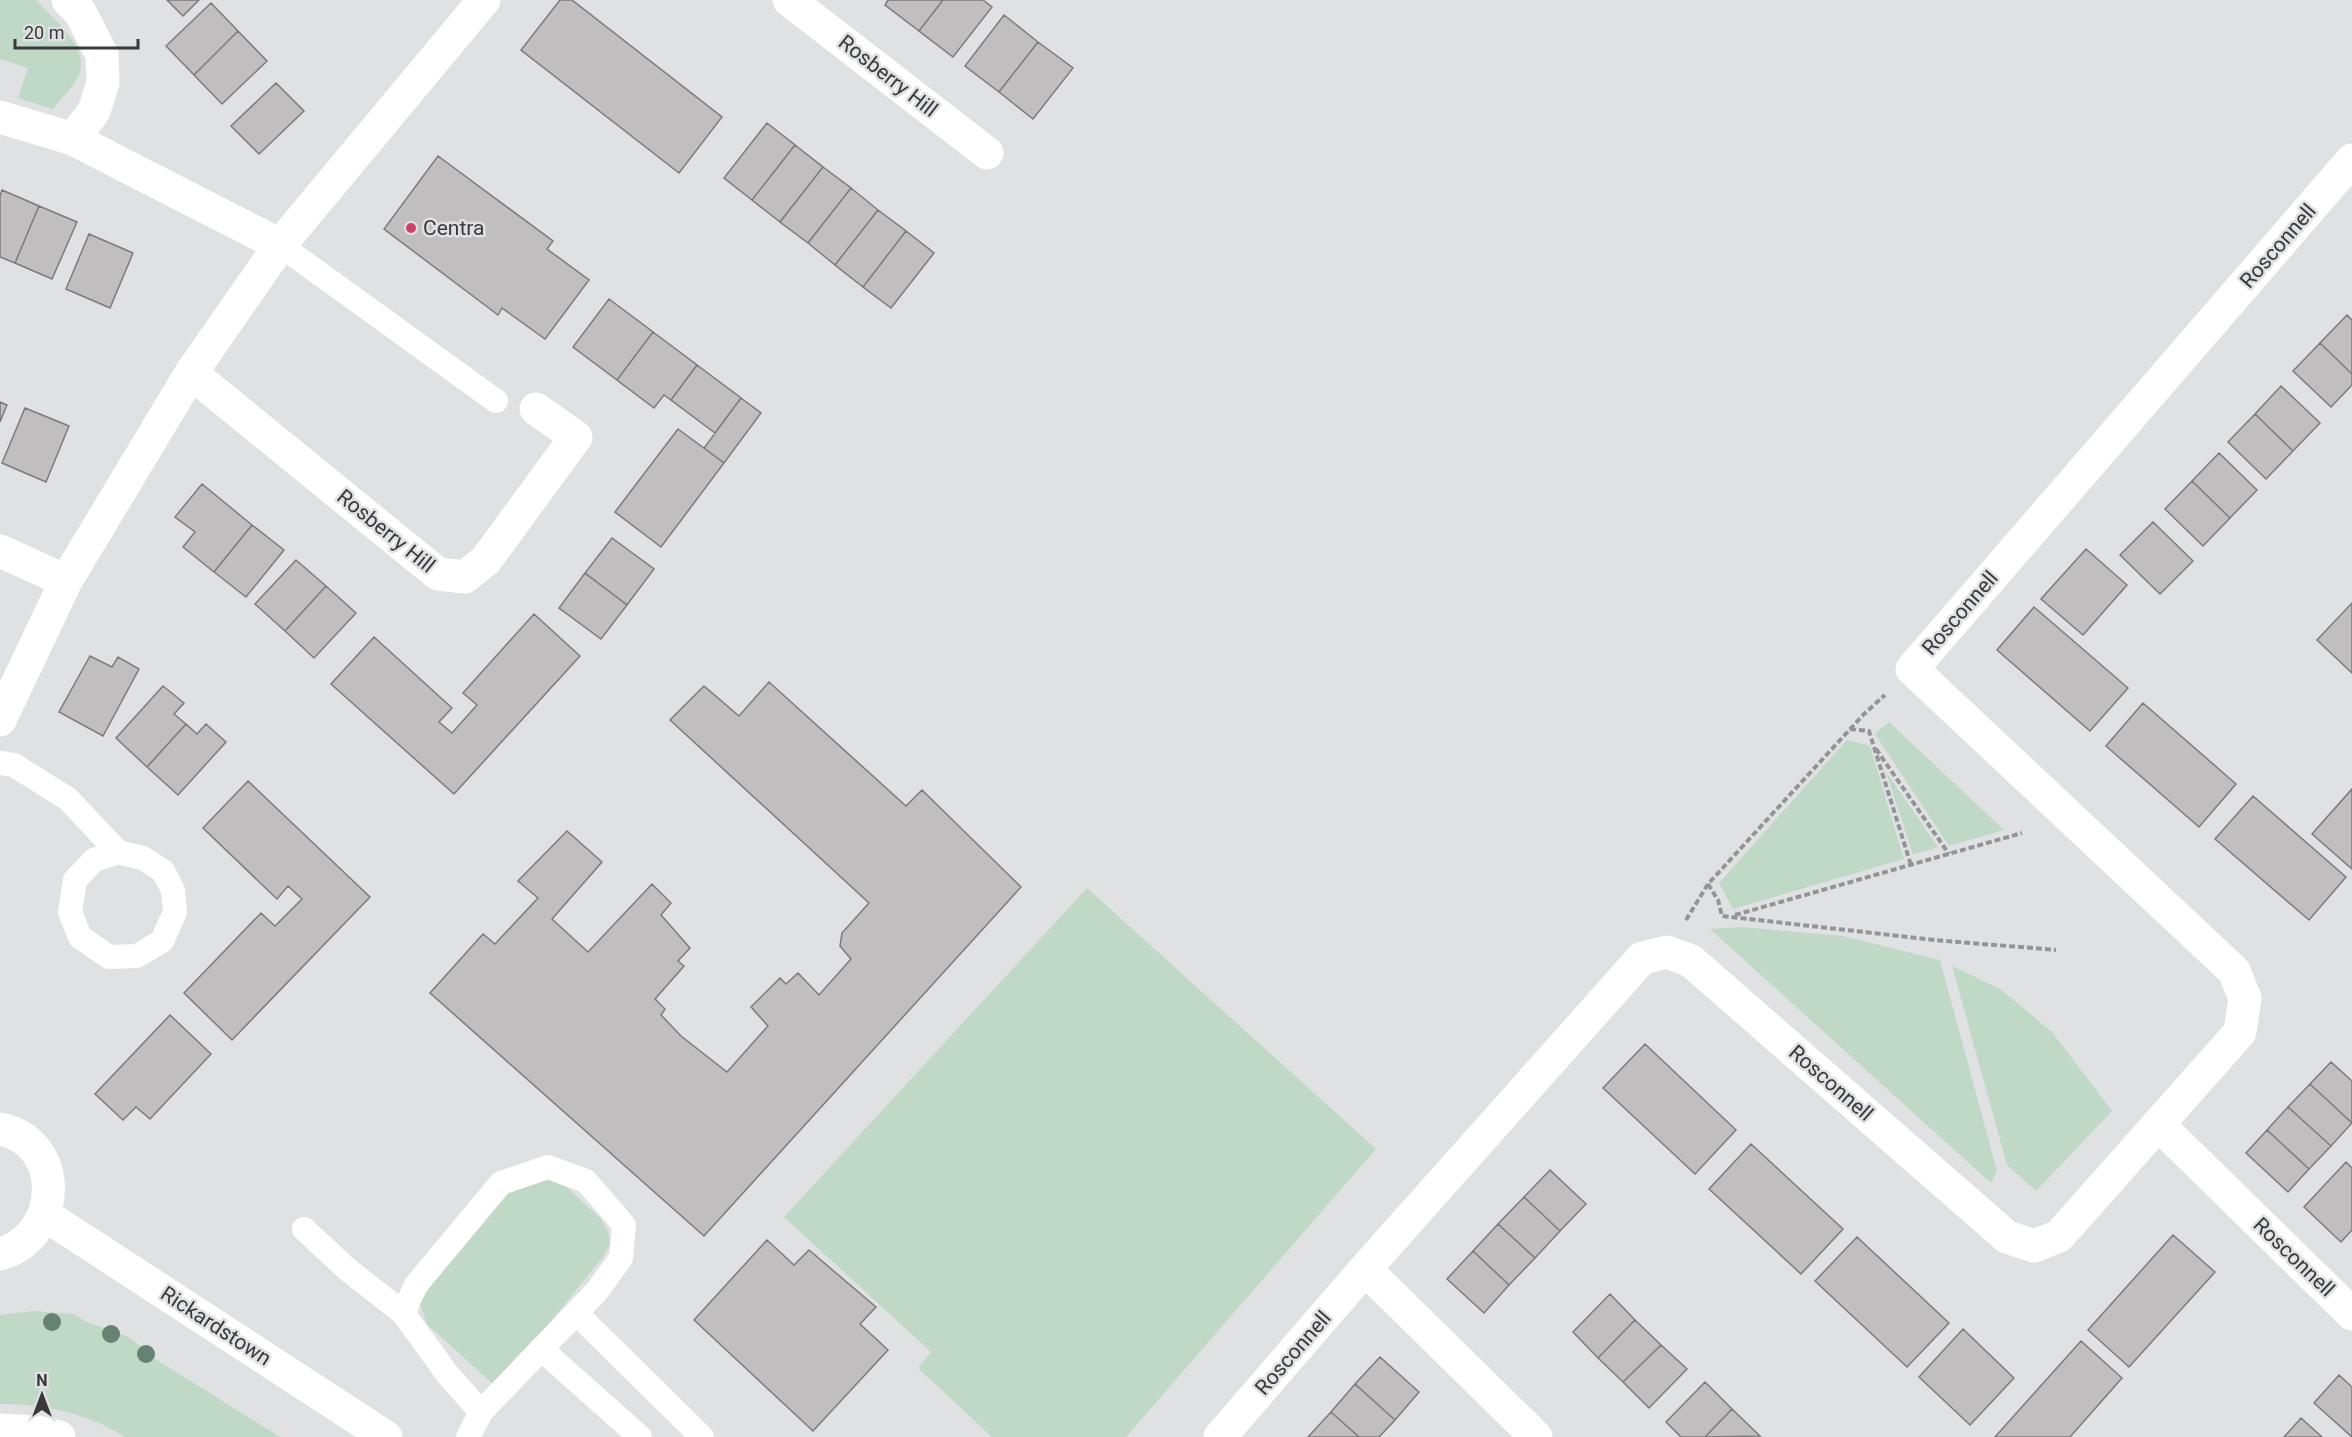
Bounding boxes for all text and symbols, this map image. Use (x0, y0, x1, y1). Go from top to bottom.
scale bar (15, 12, 138, 50)
text: 20 m (24, 22, 64, 43)
street label: Rosberry Hill (834, 30, 942, 122)
street label: Rosconnell (2235, 199, 2321, 293)
place label: Centra (423, 216, 484, 240)
marker: Centra (404, 221, 418, 235)
street label: Rosberry Hill (332, 484, 440, 578)
street label: Rosconnell (1917, 566, 2003, 660)
street label: Rosconnell (1784, 1040, 1878, 1126)
street label: Rosconnell (2249, 1212, 2339, 1302)
street label: Rickardstown (156, 1281, 276, 1371)
street label: Rosconnell (1250, 1306, 1336, 1400)
north arrow (12, 1365, 72, 1425)
text: N (36, 1371, 48, 1390)

